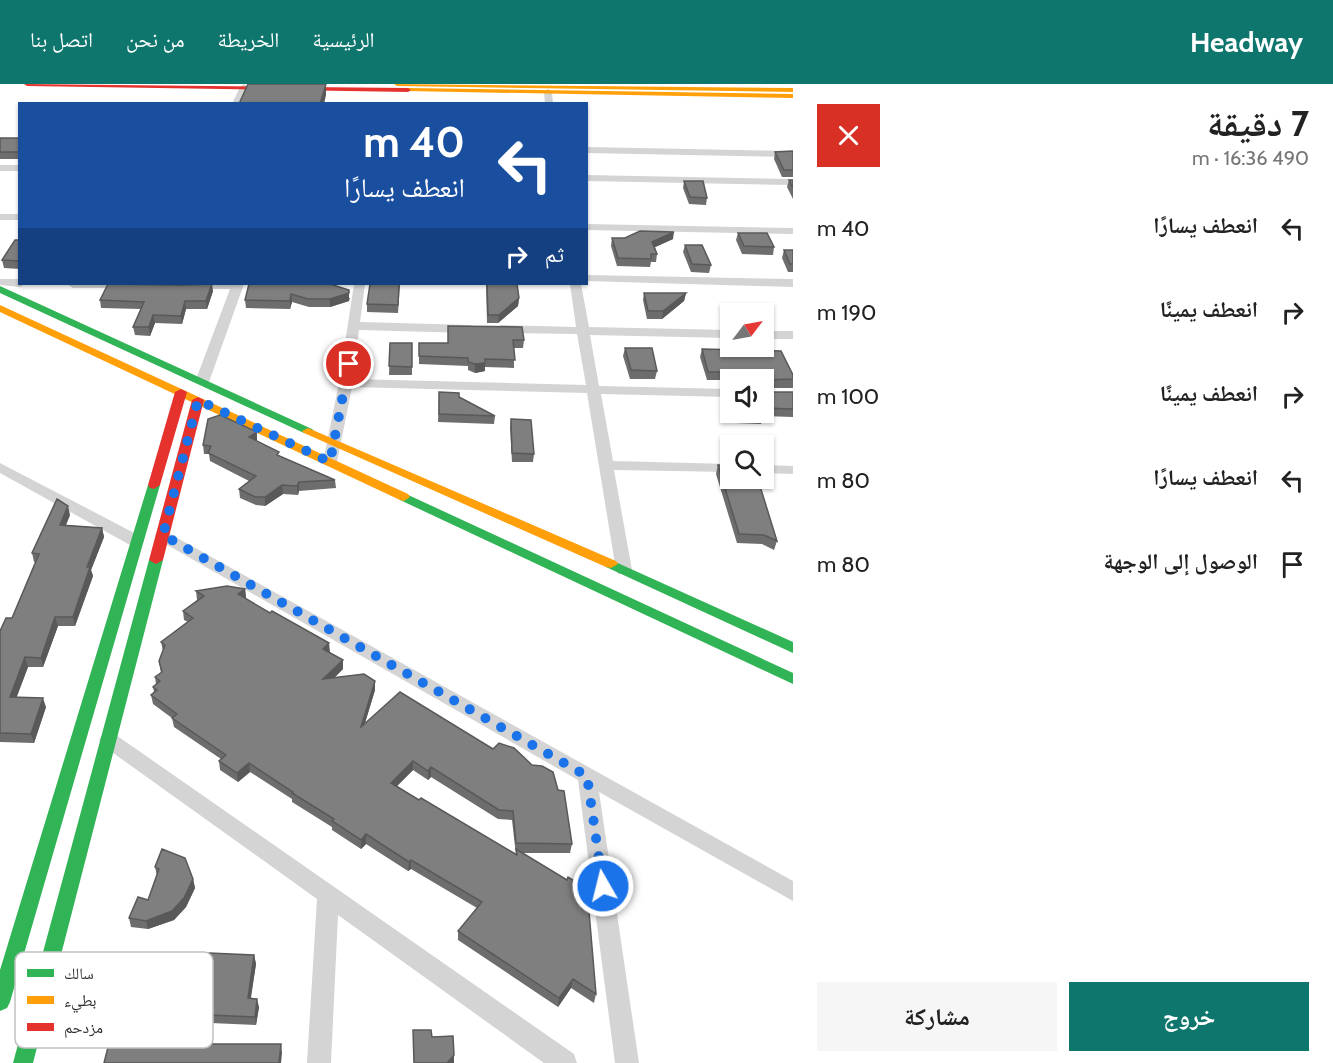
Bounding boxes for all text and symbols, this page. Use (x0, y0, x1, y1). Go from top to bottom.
text: Headway (1190, 25, 1303, 59)
text: اتصل بنا (30, 27, 93, 52)
text: من نحن (126, 27, 185, 52)
text: الخريطة (218, 27, 279, 52)
text: الرئيسية (312, 27, 375, 52)
text: 7 دقيقة (1207, 101, 1309, 145)
button: close (817, 104, 880, 167)
text: 40 m (363, 116, 465, 168)
icon: left (486, 126, 564, 204)
text: 490 m · 16:36 (1192, 146, 1309, 170)
text: انعطف يسارًا (344, 171, 465, 204)
text: انعطف يسارًا (1153, 212, 1258, 239)
icon: left (1276, 212, 1309, 245)
text: 40 m (817, 215, 869, 242)
icon: right (500, 240, 533, 273)
text: ثم (545, 241, 564, 268)
text: انعطف يمينًا (1160, 296, 1258, 323)
icon: right (1276, 296, 1309, 329)
text: 190 m (817, 299, 876, 326)
north arrow (720, 303, 774, 357)
map controls (720, 303, 774, 489)
pin (323, 338, 374, 389)
icon: arrive (332, 347, 365, 380)
button: sound (720, 369, 774, 423)
text: انعطف يمينًا (1160, 380, 1258, 407)
icon: right (1276, 380, 1309, 413)
text: 100 m (817, 383, 879, 410)
button: search (720, 435, 774, 489)
text: انعطف يسارًا (1153, 464, 1258, 491)
icon: left (1276, 464, 1309, 497)
text: 80 m (817, 467, 870, 494)
text: الوصول إلى الوجهة (1103, 548, 1258, 575)
icon: arrive (1276, 548, 1309, 581)
text: 80 m (817, 551, 870, 578)
position arrow (571, 854, 635, 918)
legend (15, 952, 213, 1048)
text: سالك (64, 964, 94, 983)
button: مشاركة (817, 982, 1057, 1051)
button: خروج (1069, 982, 1309, 1051)
text: بطيء (64, 991, 96, 1013)
text: مزدحم (64, 1018, 103, 1038)

